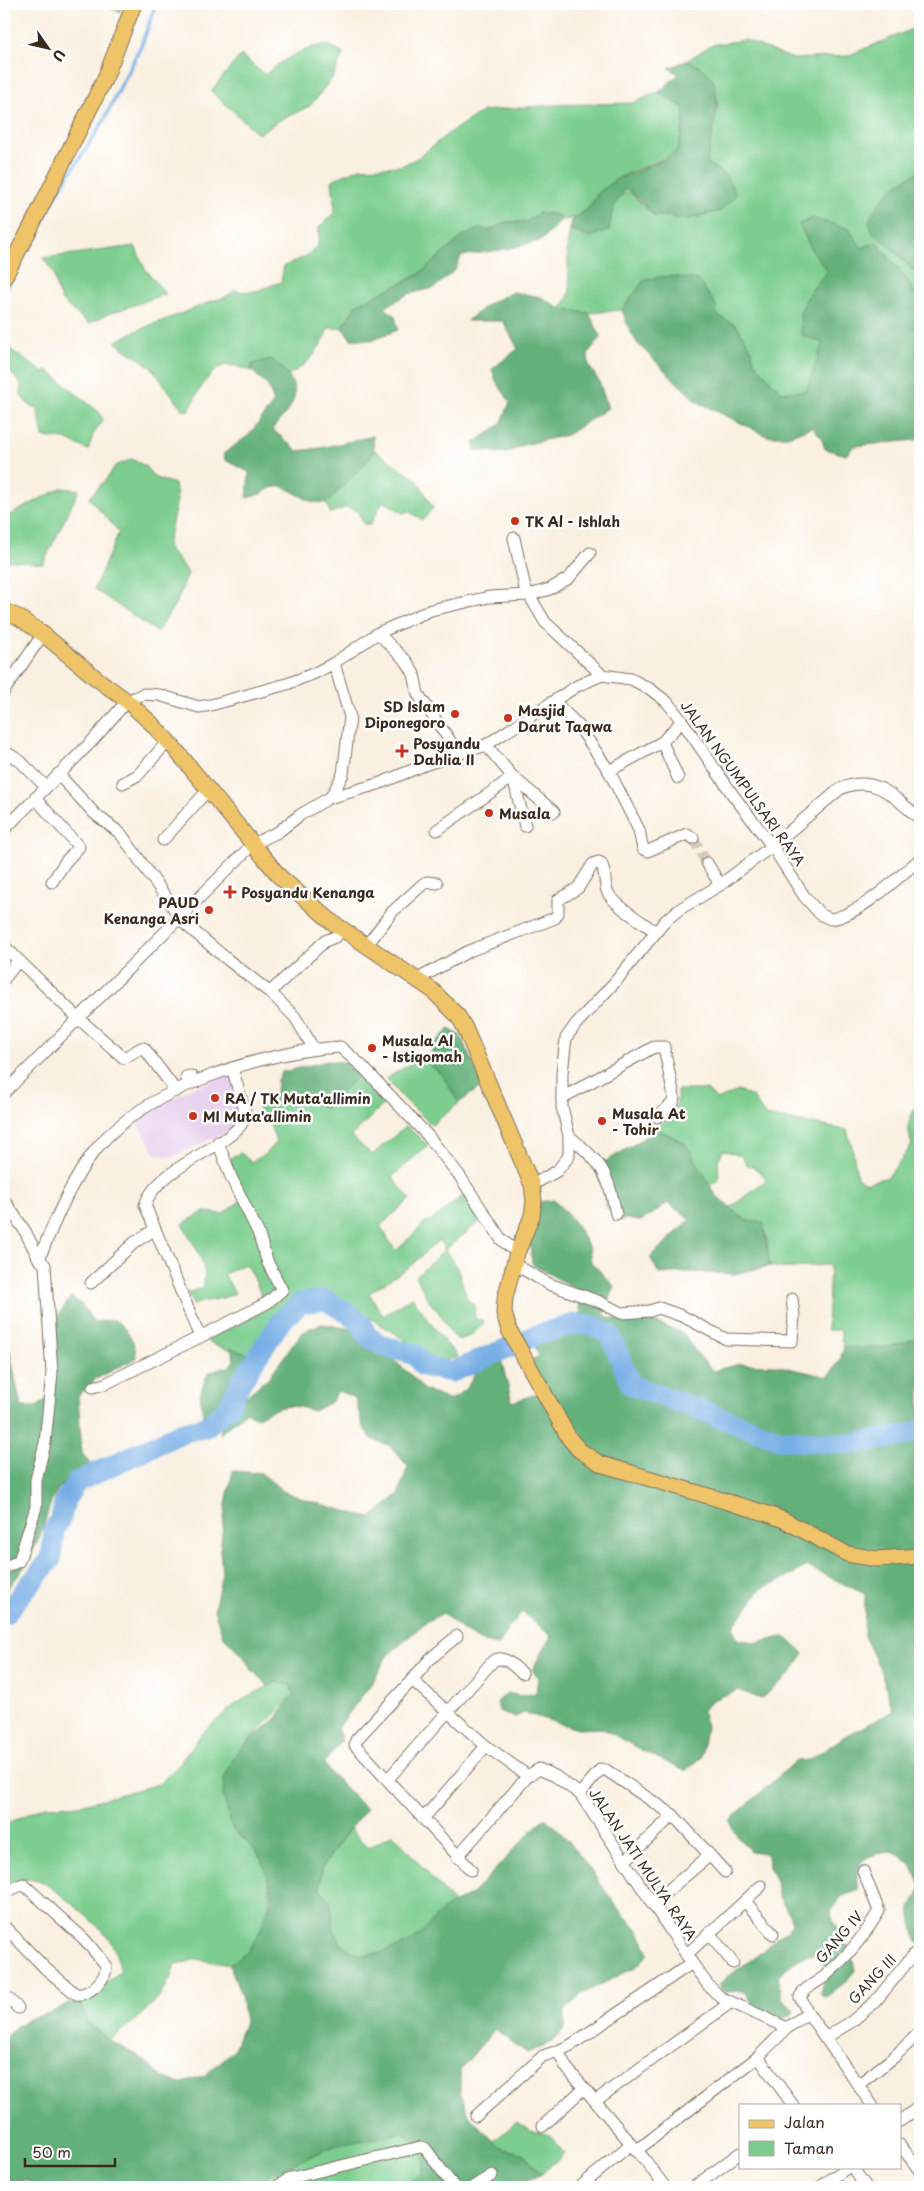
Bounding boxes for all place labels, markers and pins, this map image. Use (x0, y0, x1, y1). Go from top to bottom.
place label: TK Al - Ishlah (525, 511, 620, 532)
marker: TK Al - Ishlah (509, 515, 521, 527)
place label: SD Islam Diponegoro (364, 696, 445, 733)
place label: Masjid Darut Taqwa (518, 700, 613, 737)
marker: SD Islam Diponegoro (449, 708, 461, 720)
marker: Masjid Darut Taqwa (502, 712, 514, 724)
place label: Posyandu Dahlia II (413, 733, 480, 770)
marker: Posyandu Dahlia II (395, 744, 409, 758)
place label: Musala (499, 803, 551, 824)
marker: Musala (483, 807, 495, 819)
place label: Posyandu Kenanga (241, 882, 375, 903)
marker: Posyandu Kenanga (223, 885, 237, 899)
place label: PAUD Kenanga Asri (104, 892, 199, 929)
marker: PAUD Kenanga Asri (203, 904, 215, 916)
place label: Musala Al - Istiqomah (382, 1030, 462, 1067)
marker: Musala Al - Istiqomah (366, 1042, 378, 1054)
place label: RA / TK Muta'allimin (225, 1088, 371, 1109)
marker: RA / TK Muta'allimin (209, 1092, 221, 1104)
place label: Musala At - Tohir (612, 1103, 686, 1140)
place label: MI Muta'allimin (203, 1106, 311, 1127)
marker: MI Muta'allimin (187, 1110, 199, 1122)
marker: Musala At - Tohir (596, 1115, 608, 1127)

